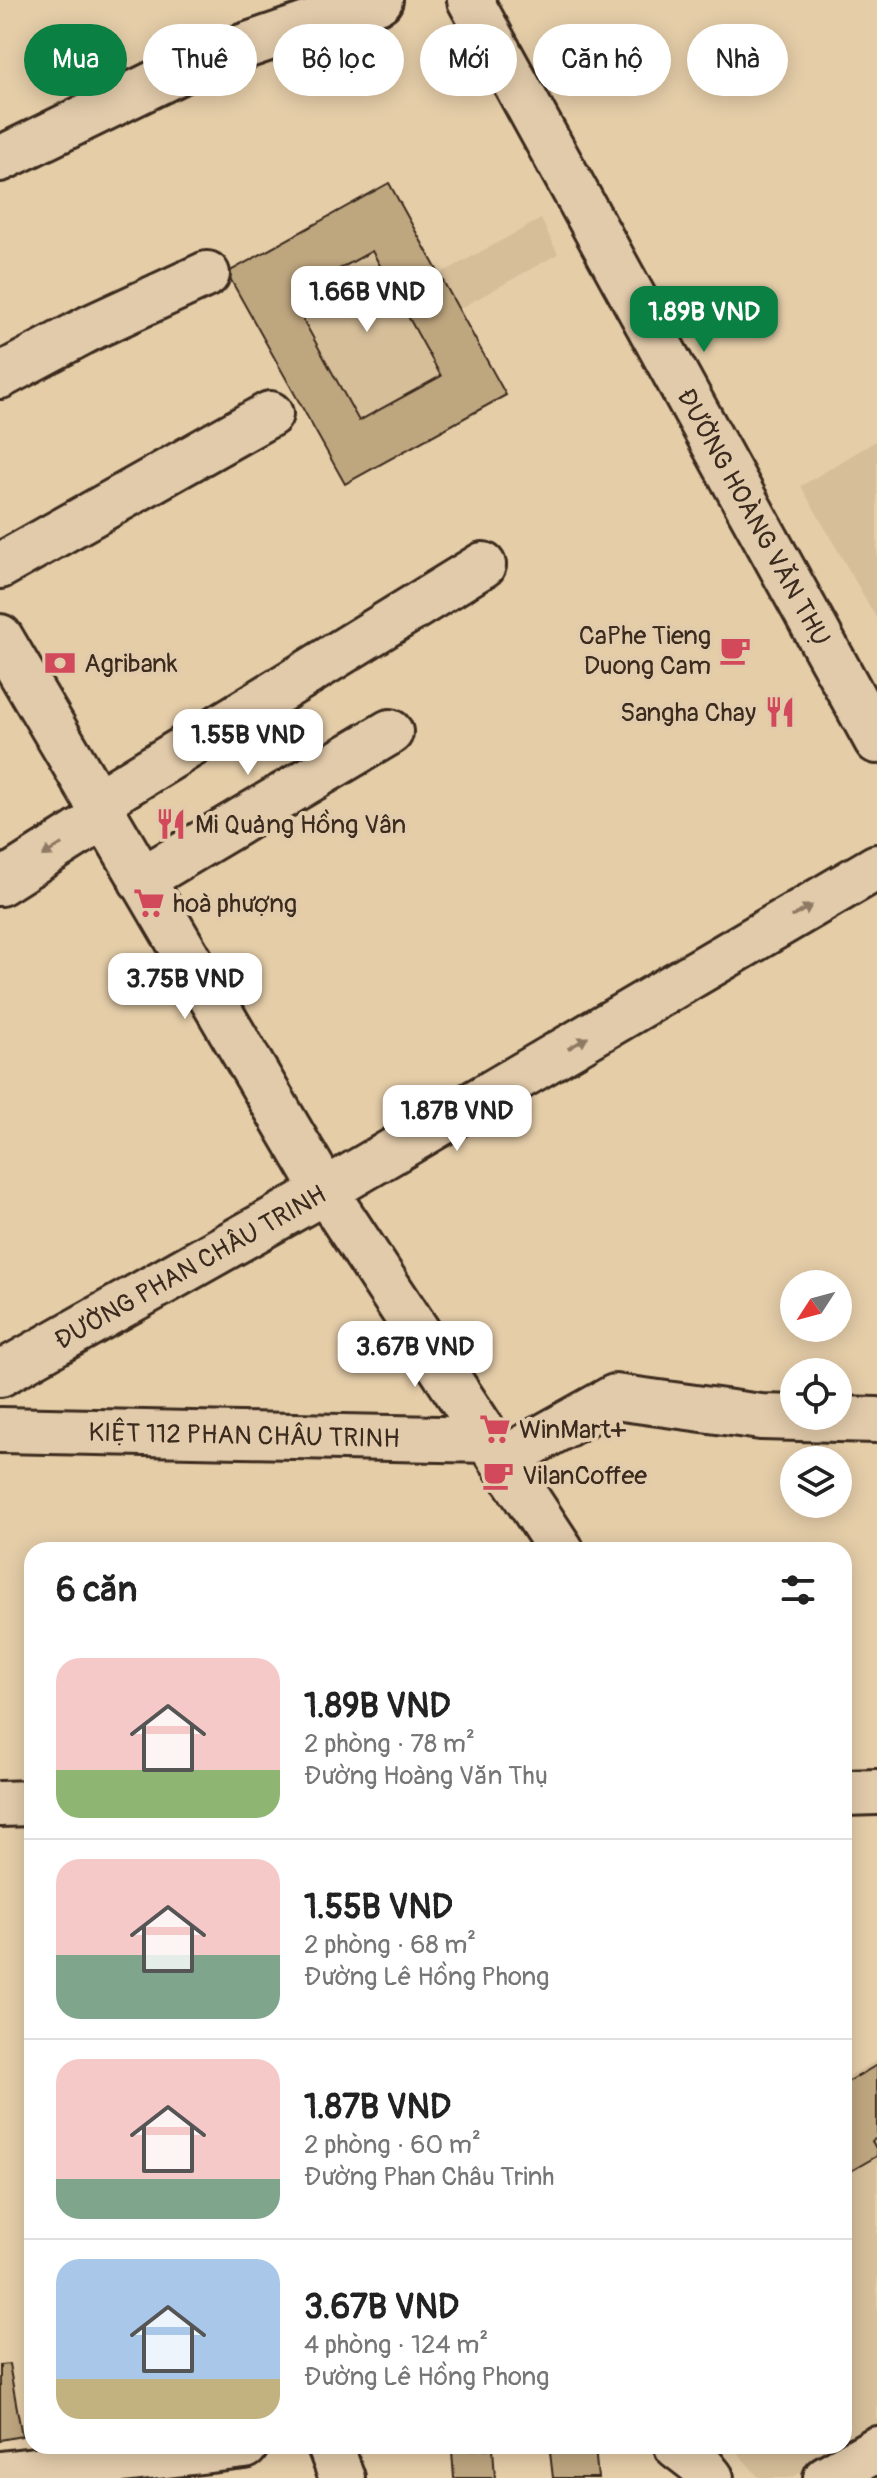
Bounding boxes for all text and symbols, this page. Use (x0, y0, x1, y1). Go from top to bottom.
chip: Mua (24, 24, 127, 96)
chip: Thuê (143, 24, 257, 96)
chip: Bộ lọc (273, 24, 404, 96)
chip: Mới (420, 24, 517, 96)
chip: Căn hộ (533, 24, 671, 96)
chip: Nhà (687, 24, 788, 96)
pin: 1.66B VND (275, 266, 459, 334)
text: 1.66B VND (309, 276, 425, 308)
pin: 1.89B VND (612, 286, 796, 354)
text: 1.89B VND (648, 296, 760, 328)
street label: ĐƯỜNG HOÀNG VĂN THỤ (670, 383, 837, 652)
place label: CaPhe Tieng Duong Cam (579, 620, 711, 682)
cafe icon: CaPhe Tieng Duong Cam (718, 633, 752, 667)
bank icon: Agribank (43, 646, 77, 680)
place label: Agribank (84, 648, 178, 680)
restaurant icon: Sangha Chay (763, 695, 797, 729)
place label: Sangha Chay (620, 697, 756, 729)
pin: 1.55B VND (156, 709, 340, 777)
text: 1.55B VND (191, 719, 305, 751)
restaurant icon: Mi Quảng Hồng Vân (154, 807, 188, 841)
place label: Mi Quảng Hồng Vân (195, 809, 406, 841)
one-way arrow (41, 842, 63, 856)
supermarket icon: hoà phượng (132, 886, 166, 920)
place label: hoà phượng (173, 888, 297, 920)
one-way arrow (791, 904, 813, 918)
pin: 3.75B VND (93, 953, 277, 1021)
text: 3.75B VND (126, 963, 244, 995)
one-way arrow (566, 1036, 589, 1050)
pin: 1.87B VND (365, 1085, 549, 1153)
text: 1.87B VND (401, 1095, 513, 1127)
street label: ĐƯỜNG PHAN CHÂU TRINH (49, 1179, 332, 1357)
north arrow (780, 1270, 852, 1342)
map controls (780, 1270, 852, 1518)
pin: 3.67B VND (323, 1321, 507, 1389)
text: 3.67B VND (356, 1331, 474, 1363)
button: locate (780, 1358, 852, 1430)
supermarket icon: WinMart+ (478, 1412, 512, 1446)
place label: WinMart+ (519, 1414, 627, 1446)
street label: KIỆT 112 PHAN CHÂU TRINH (88, 1417, 400, 1455)
button: layers (780, 1446, 852, 1518)
cafe icon: VilanCoffee (481, 1458, 515, 1492)
place label: VilanCoffee (522, 1460, 647, 1492)
icon: filters (776, 1568, 820, 1612)
text: 6 căn (56, 1569, 137, 1612)
text: 1.89B VND (304, 1685, 451, 1728)
icon: home (120, 1690, 216, 1786)
text: 2 phòng · 78 m² (304, 1728, 475, 1760)
text: Đường Hoàng Văn Thụ (304, 1760, 548, 1792)
text: 1.55B VND (304, 1886, 453, 1929)
icon: home (120, 1891, 216, 1987)
text: 2 phòng · 68 m² (304, 1929, 476, 1961)
text: Đường Lê Hồng Phong (304, 1961, 549, 1993)
text: 1.87B VND (304, 2086, 451, 2129)
icon: home (120, 2091, 216, 2187)
text: 2 phòng · 60 m² (304, 2129, 481, 2161)
text: Đường Phan Châu Trinh (304, 2161, 555, 2193)
text: 3.67B VND (304, 2286, 459, 2329)
icon: home (120, 2291, 216, 2387)
text: 4 phòng · 124 m² (304, 2329, 488, 2361)
text: Đường Lê Hồng Phong (304, 2361, 549, 2393)

